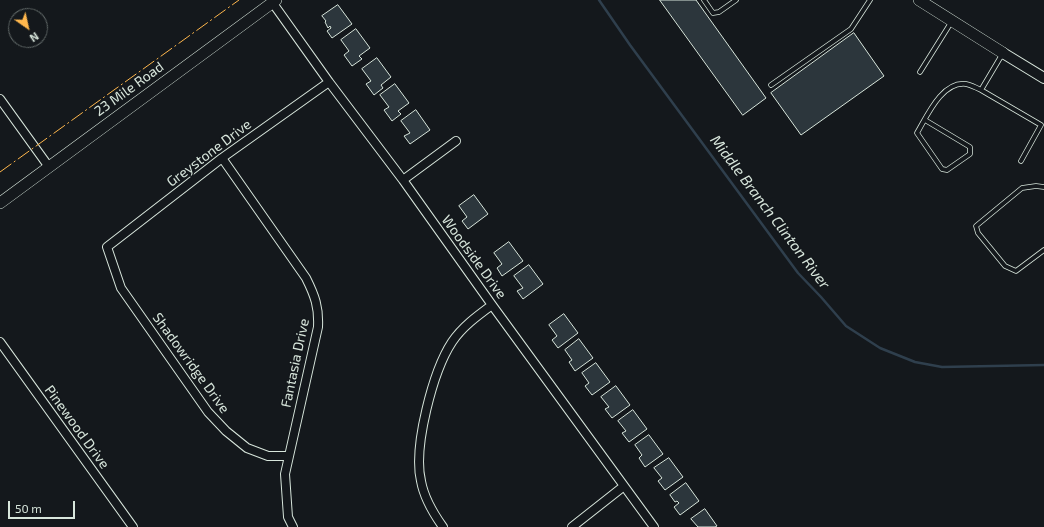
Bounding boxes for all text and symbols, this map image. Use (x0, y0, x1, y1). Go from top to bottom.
north arrow (8, 8, 48, 48)
text: N (28, 30, 41, 45)
street label: 23 Mile Road (91, 58, 167, 120)
street label: Greystone Drive (163, 116, 255, 190)
water label: Middle Branch Clinton River (706, 132, 834, 292)
street label: Woodside Drive (438, 212, 510, 302)
street label: Shadowridge Drive (149, 310, 233, 416)
street label: Fantasia Drive (277, 317, 313, 409)
street label: Pinewood Drive (41, 382, 113, 472)
scale bar (10, 493, 77, 519)
text: 50 m (15, 501, 42, 515)

